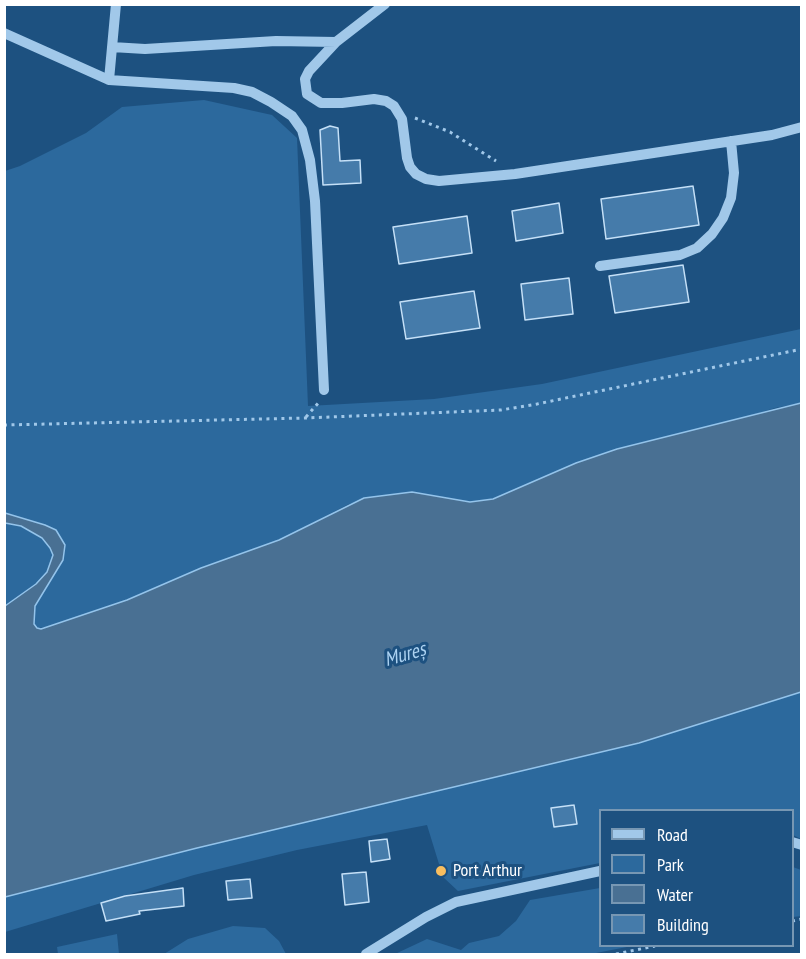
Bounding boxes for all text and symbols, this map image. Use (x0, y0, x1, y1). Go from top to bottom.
water label: Mureș (382, 638, 428, 672)
legend (599, 809, 794, 947)
text: Road (657, 823, 688, 846)
text: Park (657, 853, 684, 876)
place label: Port Arthur (453, 860, 522, 882)
marker: Port Arthur (434, 864, 448, 878)
text: Water (657, 883, 693, 906)
text: Building (657, 913, 709, 936)

